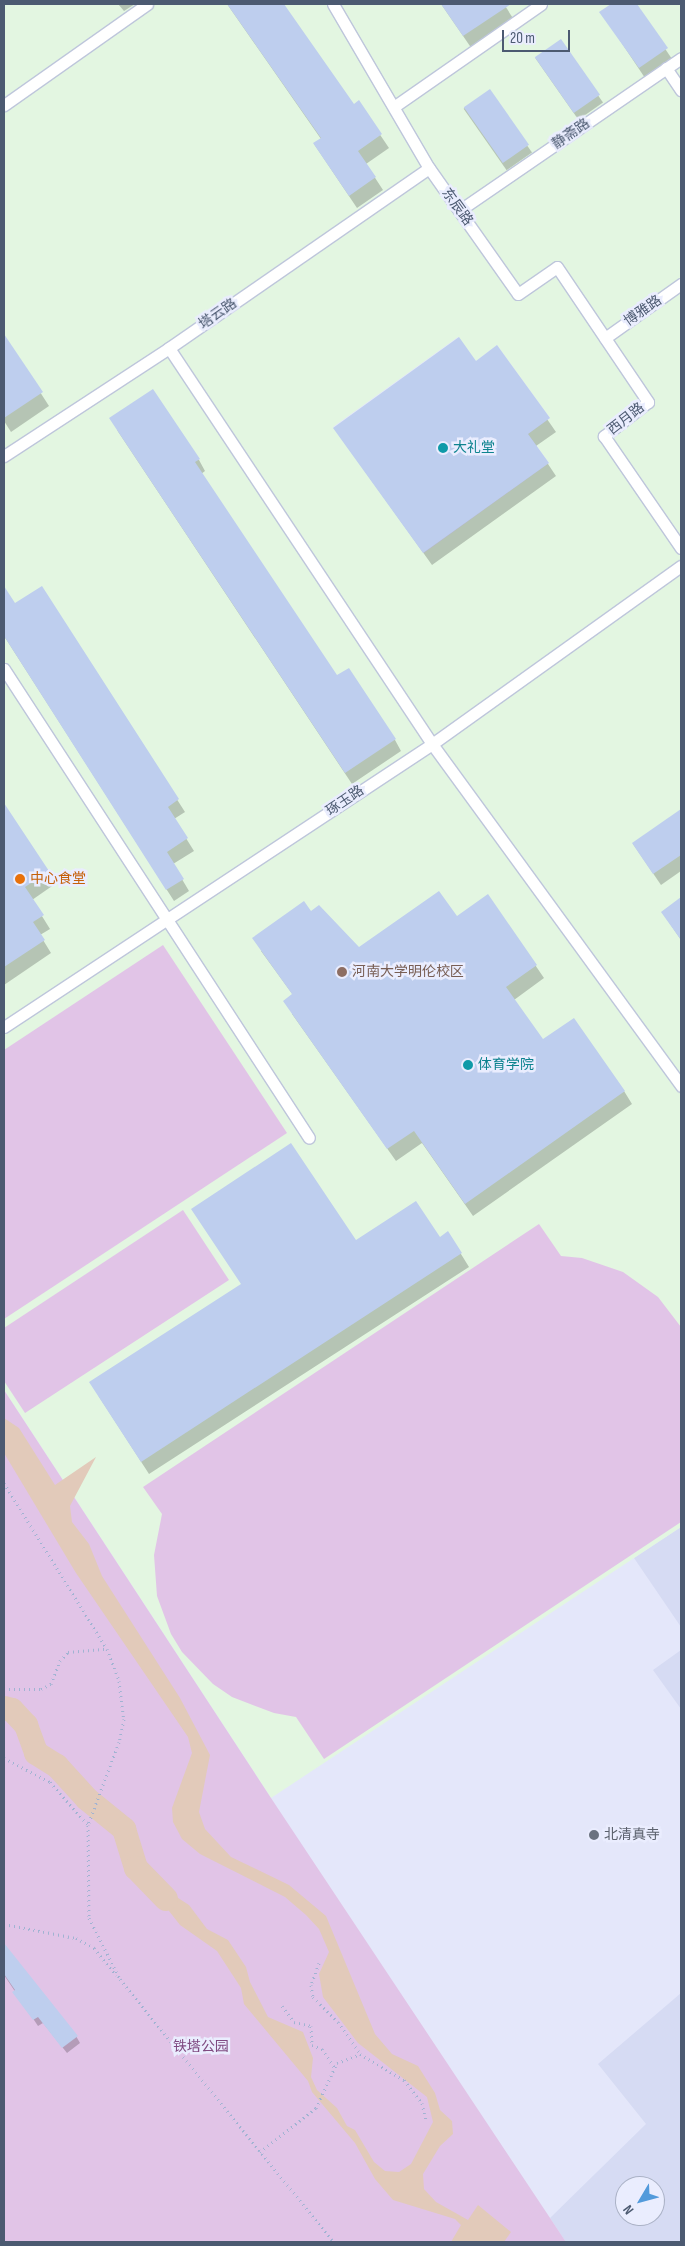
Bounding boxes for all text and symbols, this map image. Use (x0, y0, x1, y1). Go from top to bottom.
scale bar (505, 20, 572, 52)
text: 20 m (510, 29, 535, 48)
street label: 静斋路 (549, 115, 593, 153)
street label: 东辰路 (438, 185, 476, 229)
street label: 博雅路 (621, 292, 665, 330)
street label: 塔云路 (196, 295, 240, 333)
street label: 西月路 (604, 399, 648, 439)
place label: 大礼堂 (453, 440, 495, 456)
marker: 大礼堂 (437, 442, 449, 454)
street label: 琢玉路 (323, 782, 367, 820)
place label: 中心食堂 (30, 871, 86, 887)
marker: 中心食堂 (14, 873, 26, 885)
place label: 河南大学明伦校区 (352, 964, 464, 980)
marker: 河南大学明伦校区 (336, 966, 348, 978)
place label: 体育学院 (478, 1057, 534, 1073)
marker: 体育学院 (462, 1059, 474, 1071)
place label: 北清真寺 (604, 1827, 660, 1843)
marker: 北清真寺 (588, 1829, 600, 1841)
park label: 铁塔公园 (173, 2039, 229, 2055)
north arrow (615, 2176, 665, 2226)
text: N (619, 2202, 637, 2218)

